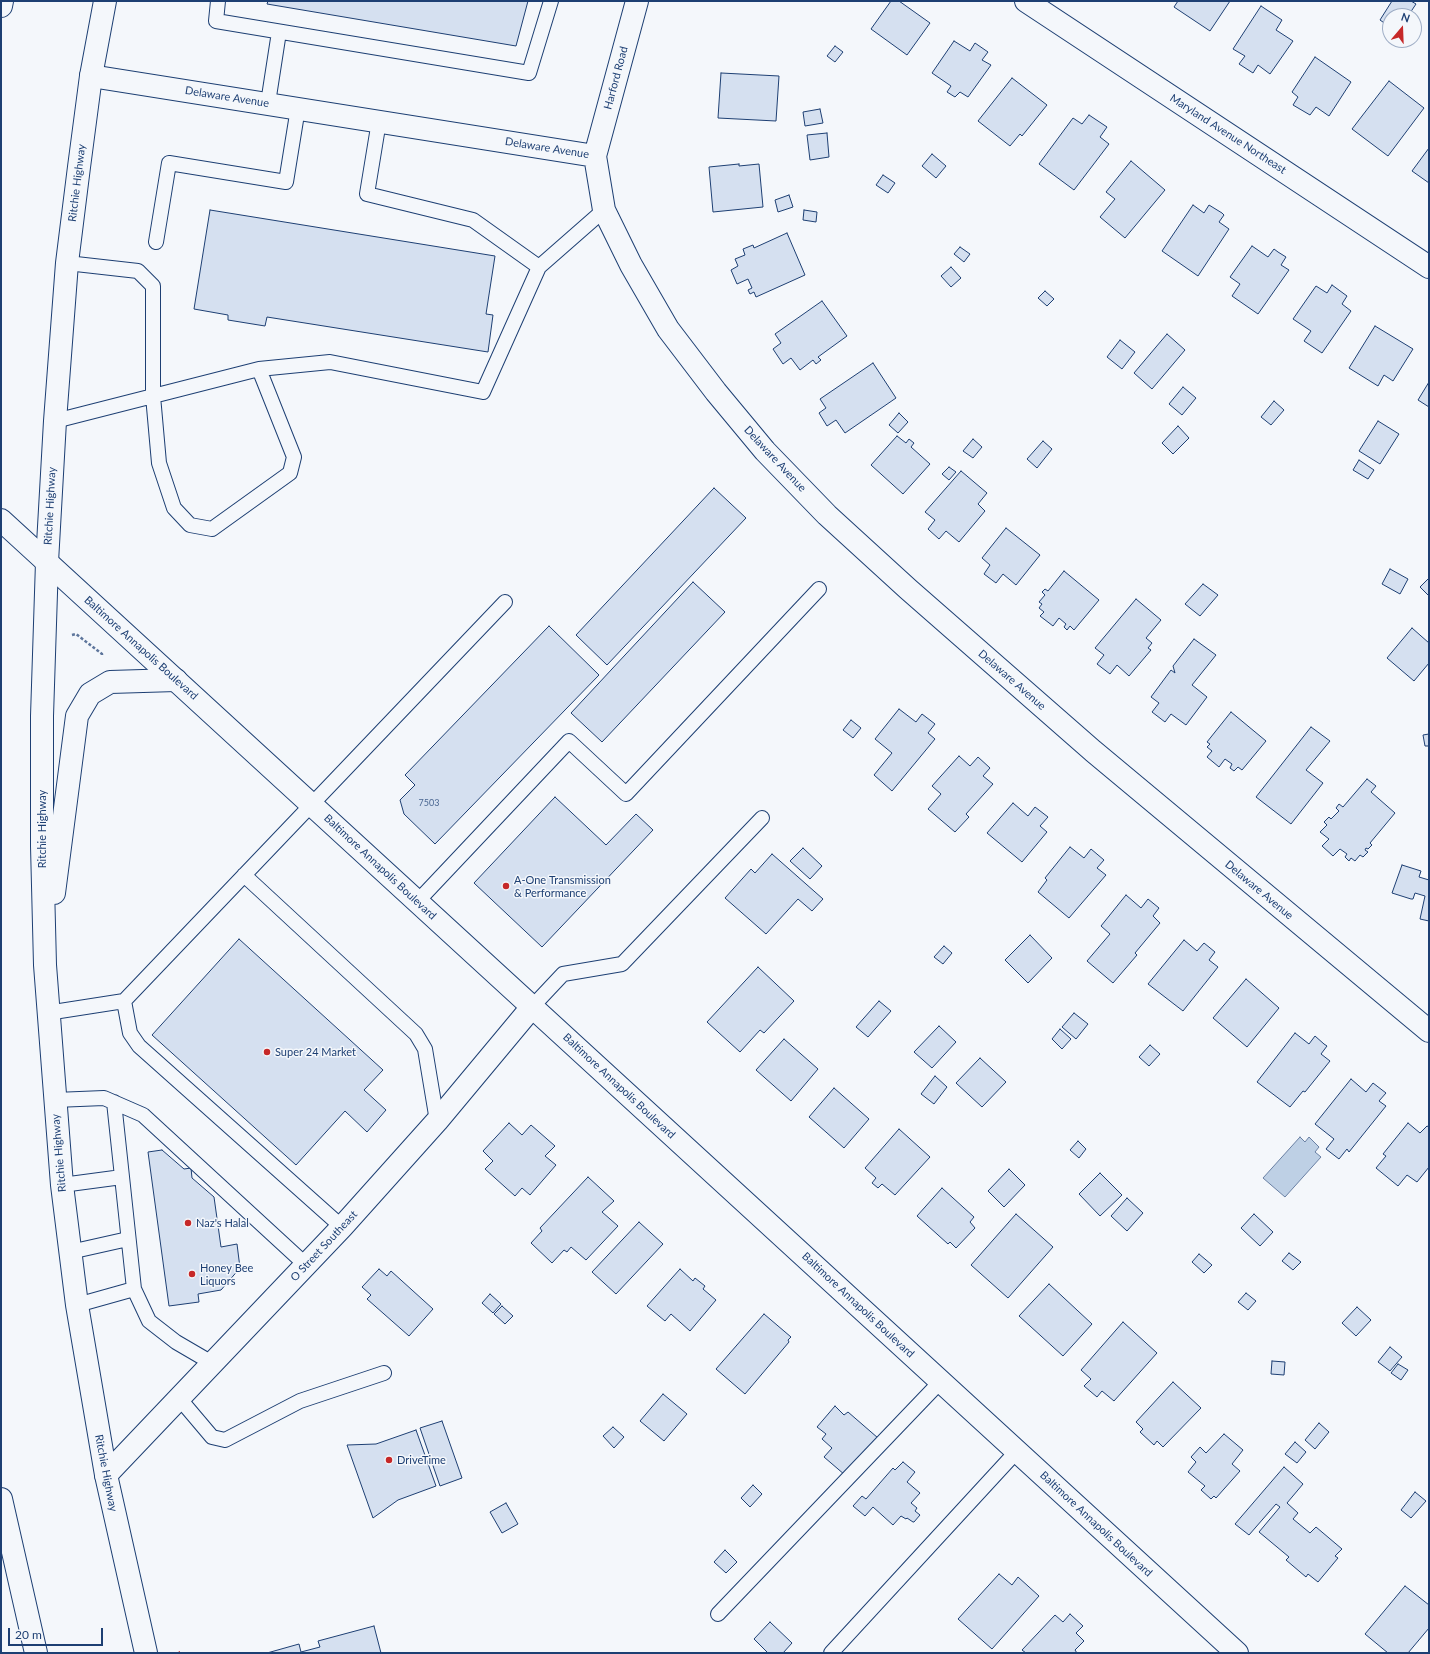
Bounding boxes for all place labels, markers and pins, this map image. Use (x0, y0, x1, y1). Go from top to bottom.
place label: A-One Transmission & Performance (514, 873, 611, 899)
marker: A-One Transmission & Performance (501, 881, 511, 891)
place label: Super 24 Market (275, 1045, 356, 1059)
marker: Super 24 Market (262, 1047, 272, 1057)
place label: Naz's Halal (196, 1216, 249, 1230)
marker: Naz's Halal (183, 1218, 193, 1228)
place label: Honey Bee Liquors (200, 1261, 253, 1287)
marker: Honey Bee Liquors (187, 1269, 197, 1279)
place label: DriveTime (397, 1453, 446, 1467)
marker: DriveTime (384, 1455, 394, 1465)

